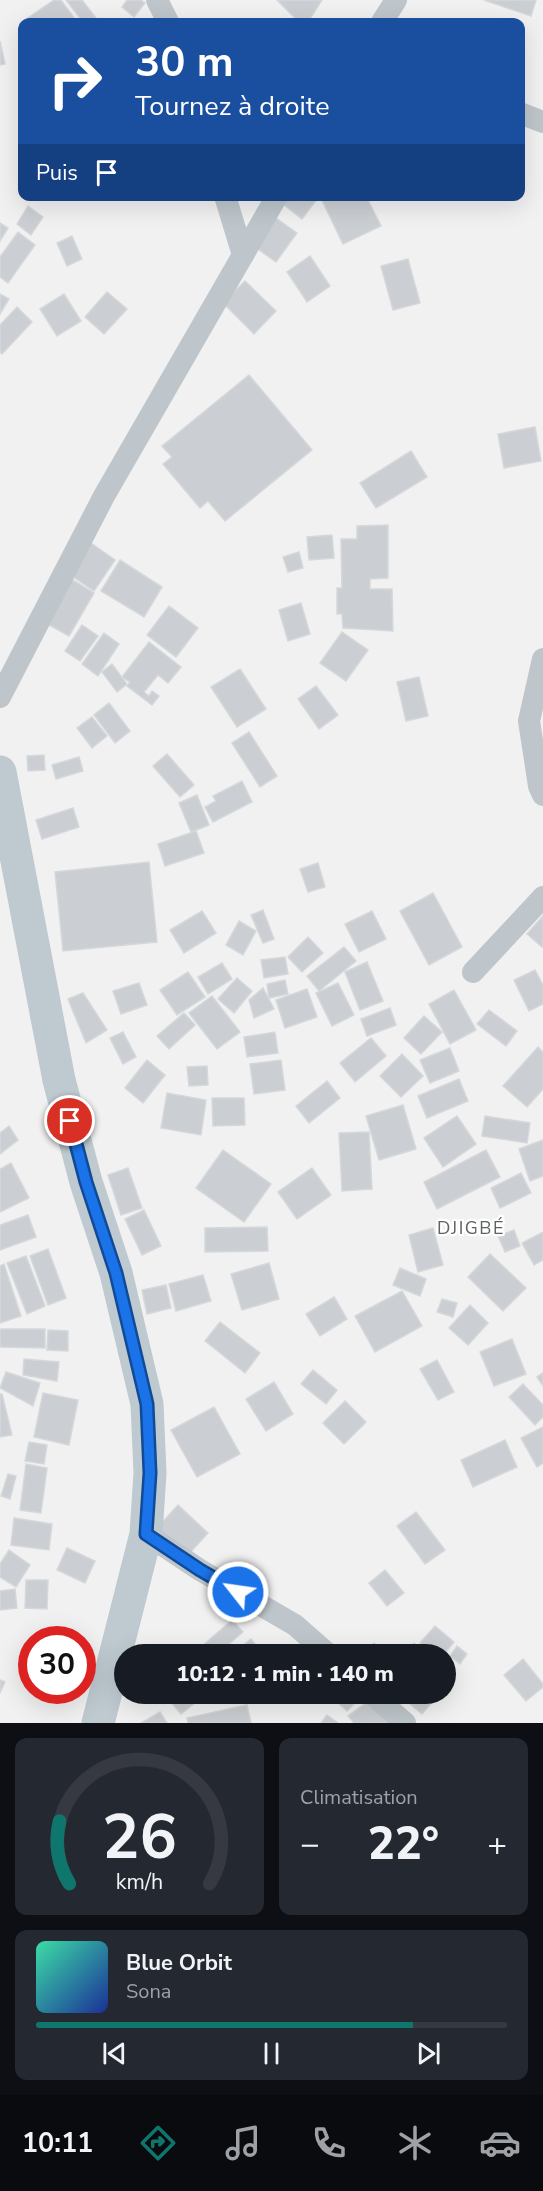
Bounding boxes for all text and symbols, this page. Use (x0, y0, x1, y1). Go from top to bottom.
text: 30 m (135, 34, 234, 91)
icon: right (36, 42, 114, 120)
text: Tournez à droite (135, 88, 330, 125)
icon: arrive (90, 156, 123, 189)
text: Puis (36, 158, 78, 188)
pin (44, 1095, 95, 1146)
icon: arrive (53, 1104, 86, 1137)
district label: DJIGBÉ (437, 1216, 505, 1240)
position arrow (206, 1560, 270, 1624)
speed limit sign: 30 (18, 1626, 96, 1704)
text: 10:12 · 1 min · 140 m (176, 1659, 394, 1689)
text: Climatisation (300, 1784, 418, 1811)
text: 26 (102, 1795, 177, 1880)
text: 22° (368, 1814, 439, 1875)
text: − (300, 1822, 320, 1867)
text: + (487, 1822, 507, 1867)
text: km/h (116, 1867, 163, 1897)
text: Blue Orbit (126, 1948, 232, 1978)
text: Sona (126, 1978, 171, 2005)
icon: previous (98, 2037, 131, 2070)
icon: pause (255, 2037, 288, 2070)
icon: next (412, 2037, 445, 2070)
icon: directions (137, 2122, 179, 2164)
icon: music (222, 2122, 264, 2164)
icon: phone (308, 2122, 350, 2164)
icon: climate (394, 2122, 436, 2164)
icon: car (479, 2122, 521, 2164)
text: 10:11 (22, 2125, 93, 2162)

